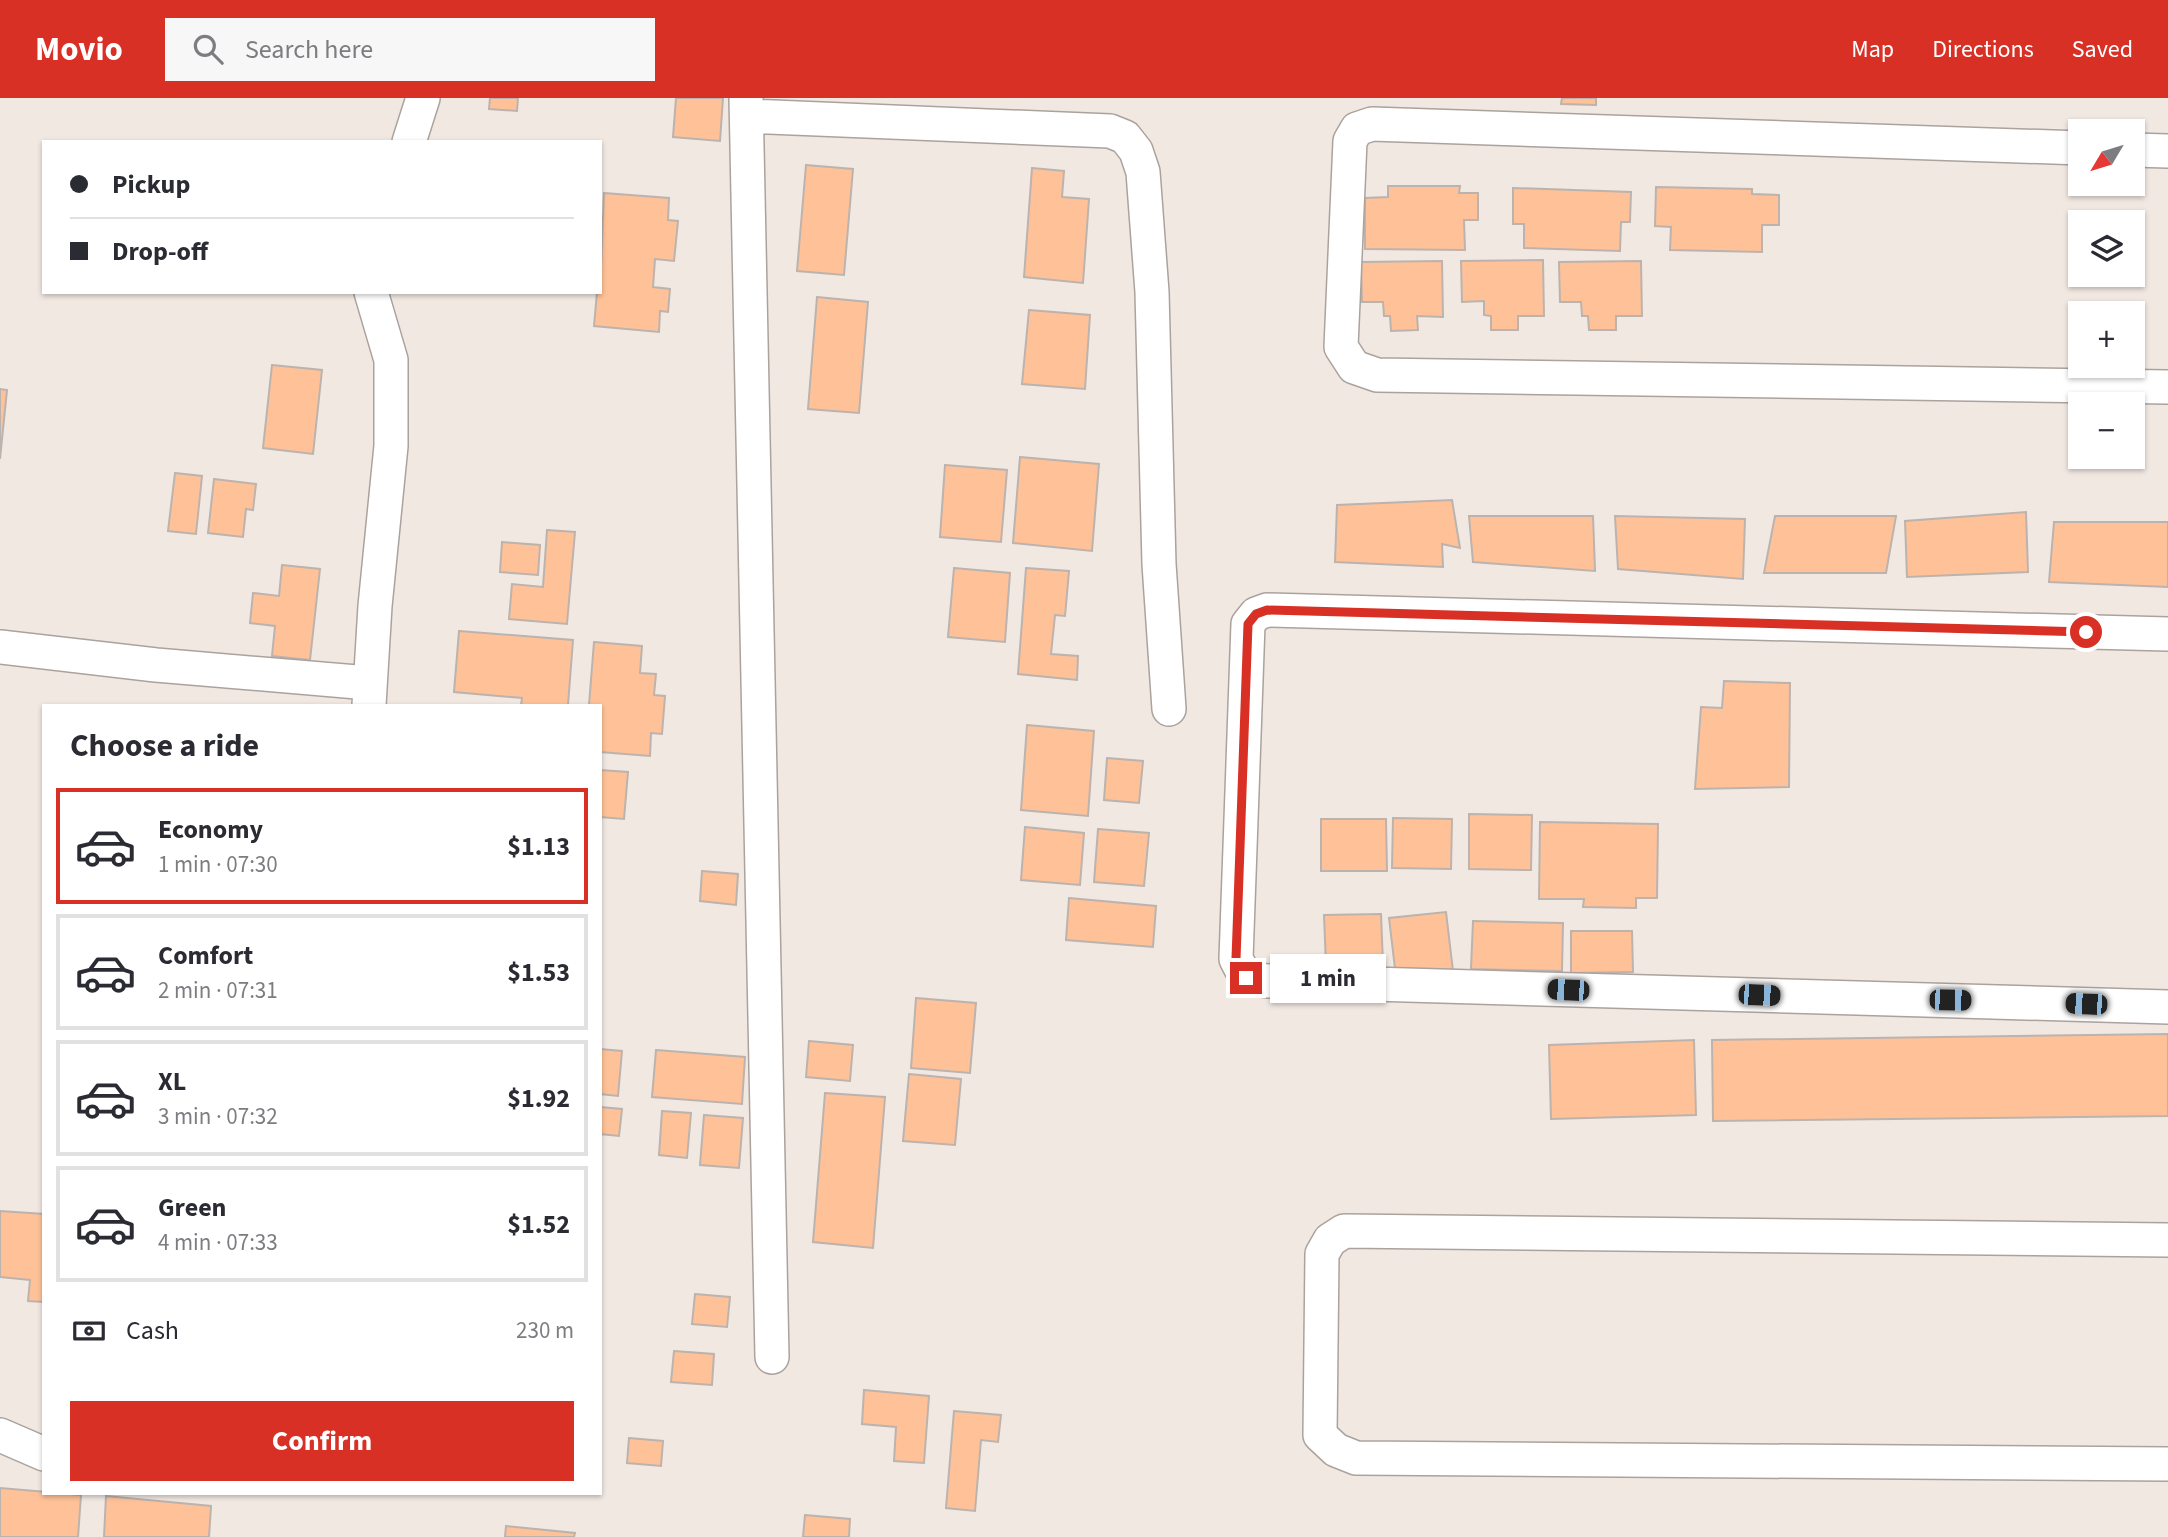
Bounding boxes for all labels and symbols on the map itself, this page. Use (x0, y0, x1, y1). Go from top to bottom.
north arrow (2068, 119, 2146, 196)
route start (2070, 616, 2102, 648)
callout: 1 min (1270, 954, 1386, 1002)
route end (1230, 962, 1262, 994)
car (1547, 979, 1590, 1001)
car (1738, 984, 1781, 1006)
car (1929, 989, 1972, 1011)
car (2065, 993, 2108, 1015)

